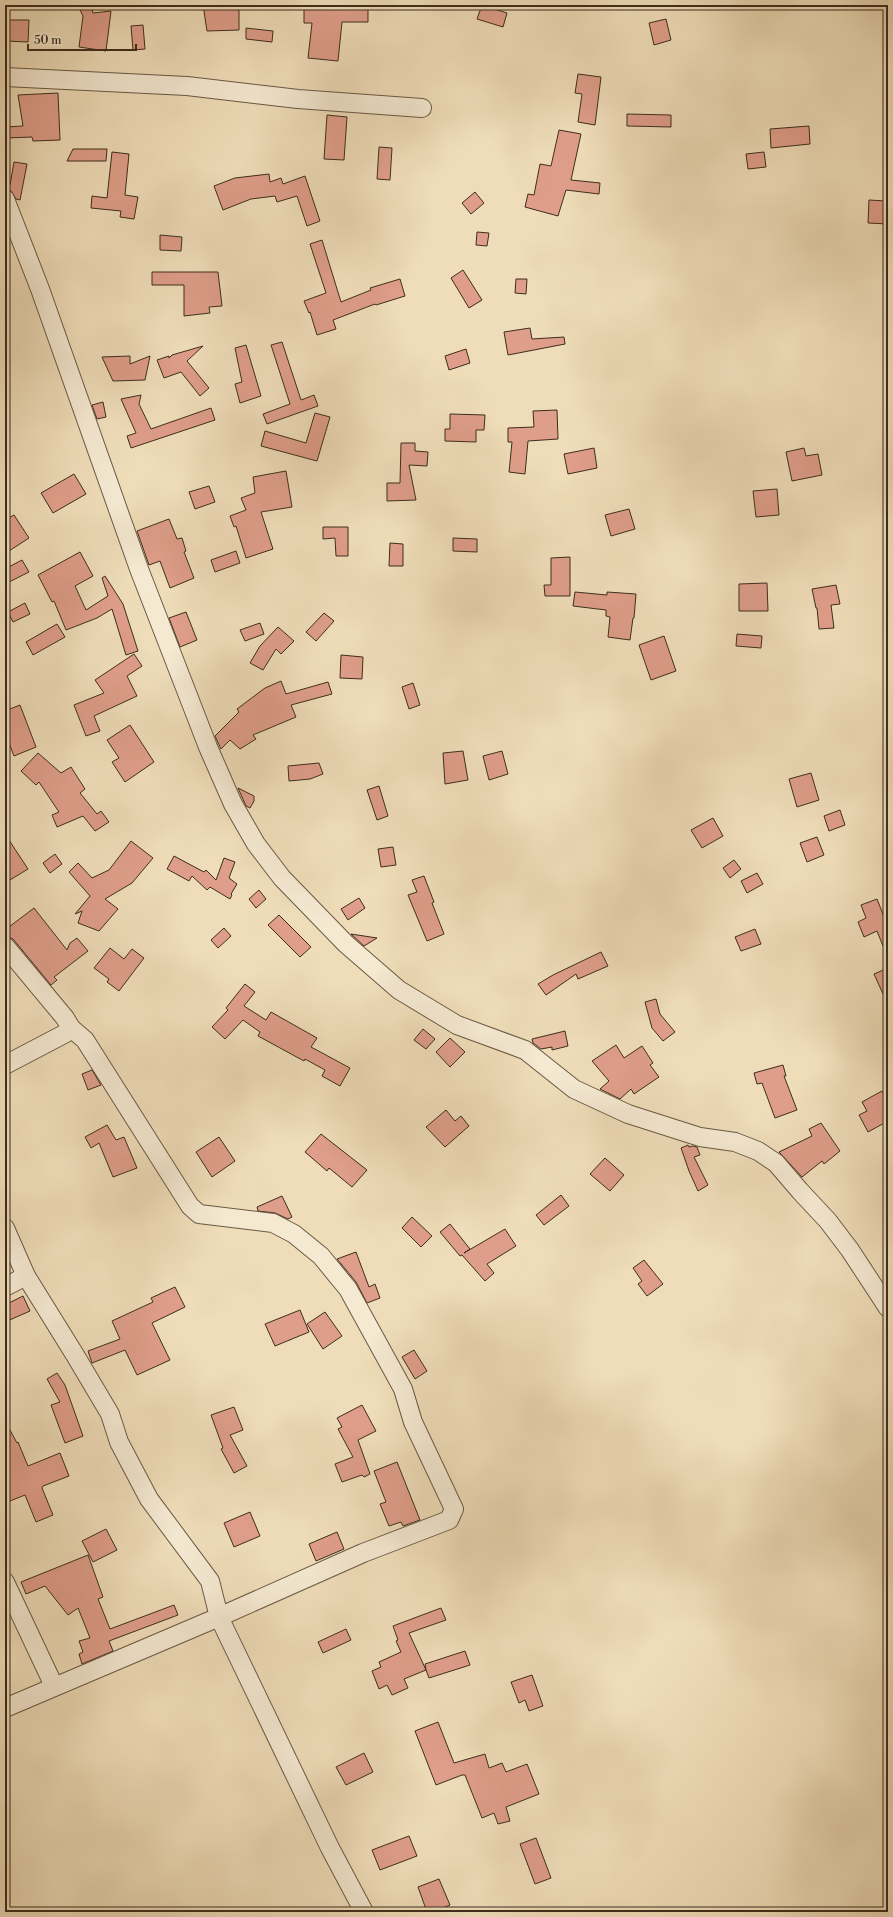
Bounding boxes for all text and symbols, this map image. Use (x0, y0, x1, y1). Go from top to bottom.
scale bar (28, 26, 136, 52)
text: 50 m (34, 33, 62, 48)

